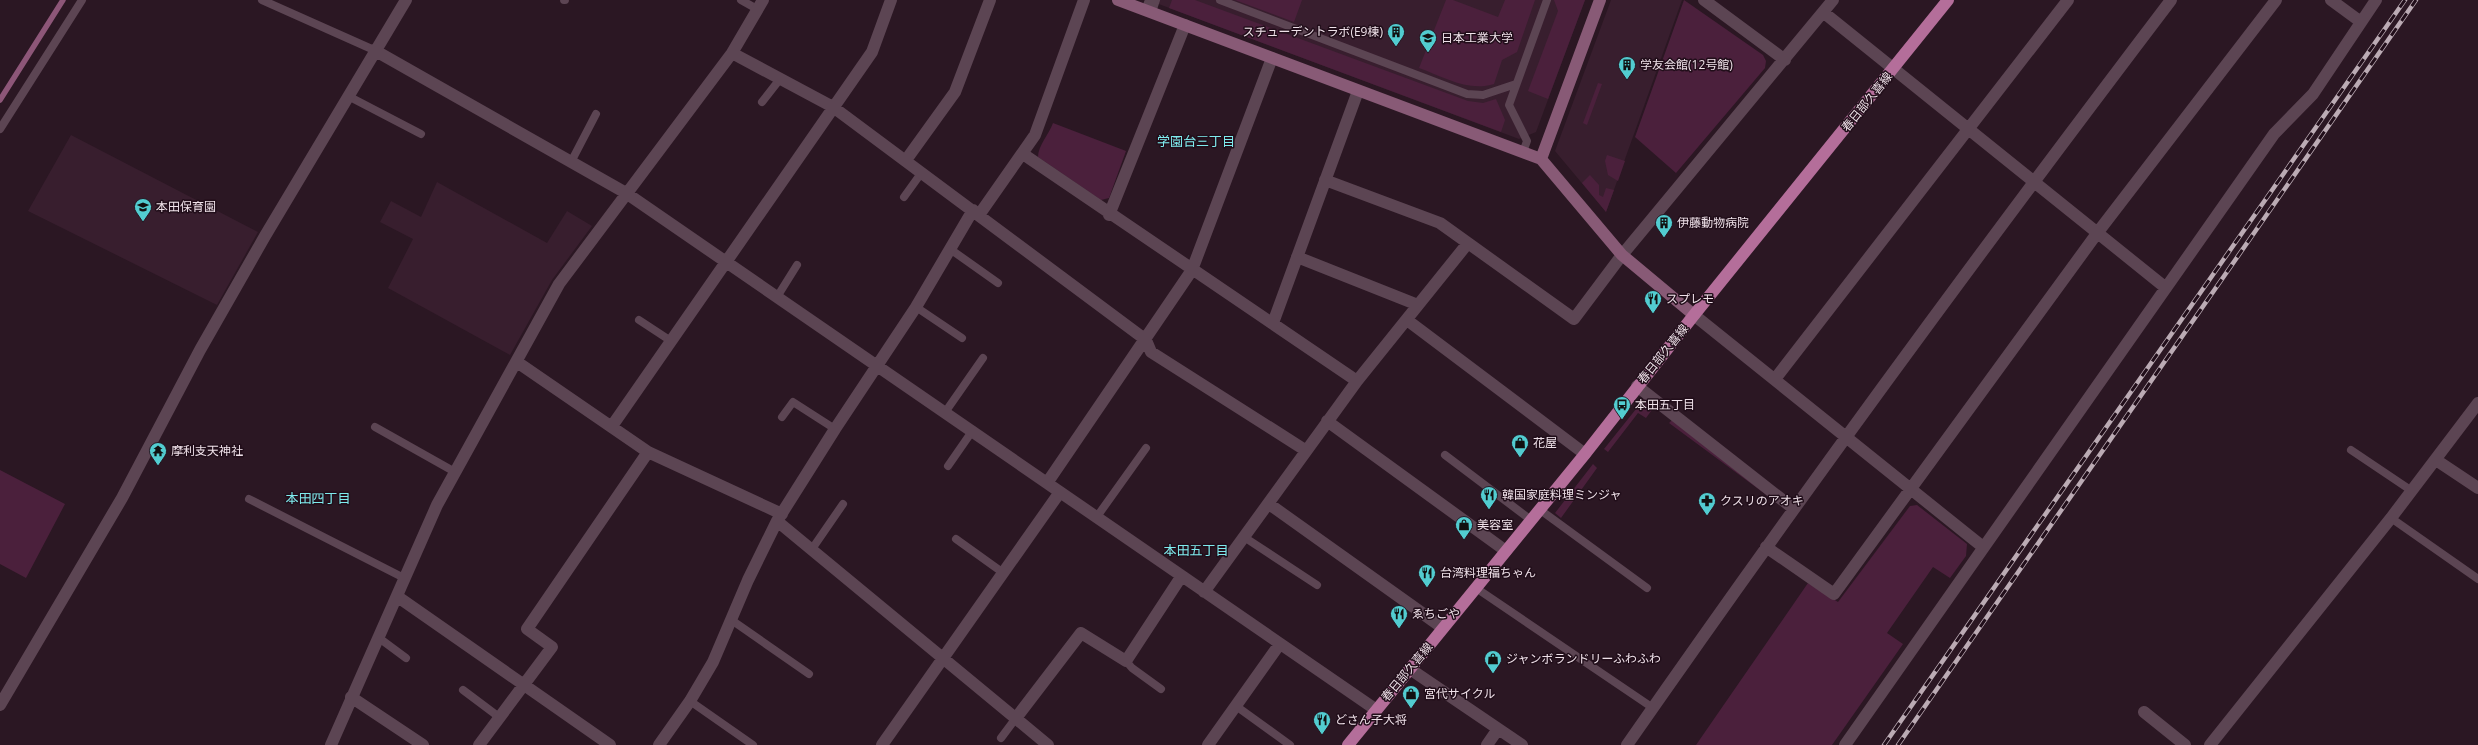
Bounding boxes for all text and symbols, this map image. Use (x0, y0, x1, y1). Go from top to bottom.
building icon: スチューデントラボ(E9棟) (1386, 22, 1406, 47)
place label: スチューデントラボ(E9棟) (1242, 23, 1383, 40)
school or university icon: 日本工業大学 (1418, 28, 1438, 53)
place label: 日本工業大学 (1441, 29, 1513, 46)
building icon: 学友会館(12号館) (1617, 55, 1637, 80)
place label: 学友会館(12号館) (1640, 56, 1733, 73)
street label: 春日部久喜線 (1837, 68, 1896, 135)
district label: 学園台三丁目 (1157, 132, 1235, 150)
school or university icon: 本田保育園 (133, 197, 153, 222)
place label: 本田保育園 (156, 198, 216, 215)
building icon: 伊藤動物病院 (1654, 213, 1674, 238)
place label: 伊藤動物病院 (1677, 214, 1749, 231)
restaurant icon: スプレモ (1643, 289, 1663, 314)
place label: スプレモ (1666, 290, 1714, 307)
street label: 春日部久喜線 (1633, 320, 1692, 387)
bus stop icon: 本田五丁目 (1612, 395, 1632, 420)
place label: 本田五丁目 (1635, 396, 1695, 413)
shop icon: 花屋 (1510, 433, 1530, 458)
place label: 花屋 (1533, 434, 1557, 451)
temple icon: 摩利支天神社 (148, 441, 168, 466)
place label: 摩利支天神社 (171, 442, 243, 459)
restaurant icon: 韓国家庭料理ミンジャ (1479, 485, 1499, 510)
place label: 韓国家庭料理ミンジャ (1502, 486, 1621, 503)
district label: 本田四丁目 (285, 489, 351, 507)
pharmacy icon: クスリのアオキ (1697, 491, 1717, 516)
place label: クスリのアオキ (1720, 492, 1804, 509)
shop icon: 美容室 (1454, 515, 1474, 540)
place label: 美容室 (1477, 516, 1513, 533)
district label: 本田五丁目 (1163, 541, 1229, 559)
restaurant icon: 台湾料理福ちゃん (1417, 563, 1437, 588)
place label: 台湾料理福ちゃん (1440, 564, 1536, 581)
restaurant icon: ゑちごや (1389, 604, 1409, 629)
place label: ゑちごや (1412, 605, 1460, 622)
street label: 春日部久喜線 (1377, 639, 1436, 705)
shop icon: ジャンボランドリーふわふわ (1483, 649, 1503, 674)
place label: ジャンボランドリーふわふわ (1506, 650, 1661, 667)
shop icon: 宮代サイクル (1401, 684, 1421, 709)
place label: 宮代サイクル (1424, 685, 1495, 702)
restaurant icon: どさん子大将 (1312, 710, 1332, 735)
place label: どさん子大将 (1335, 711, 1407, 728)

